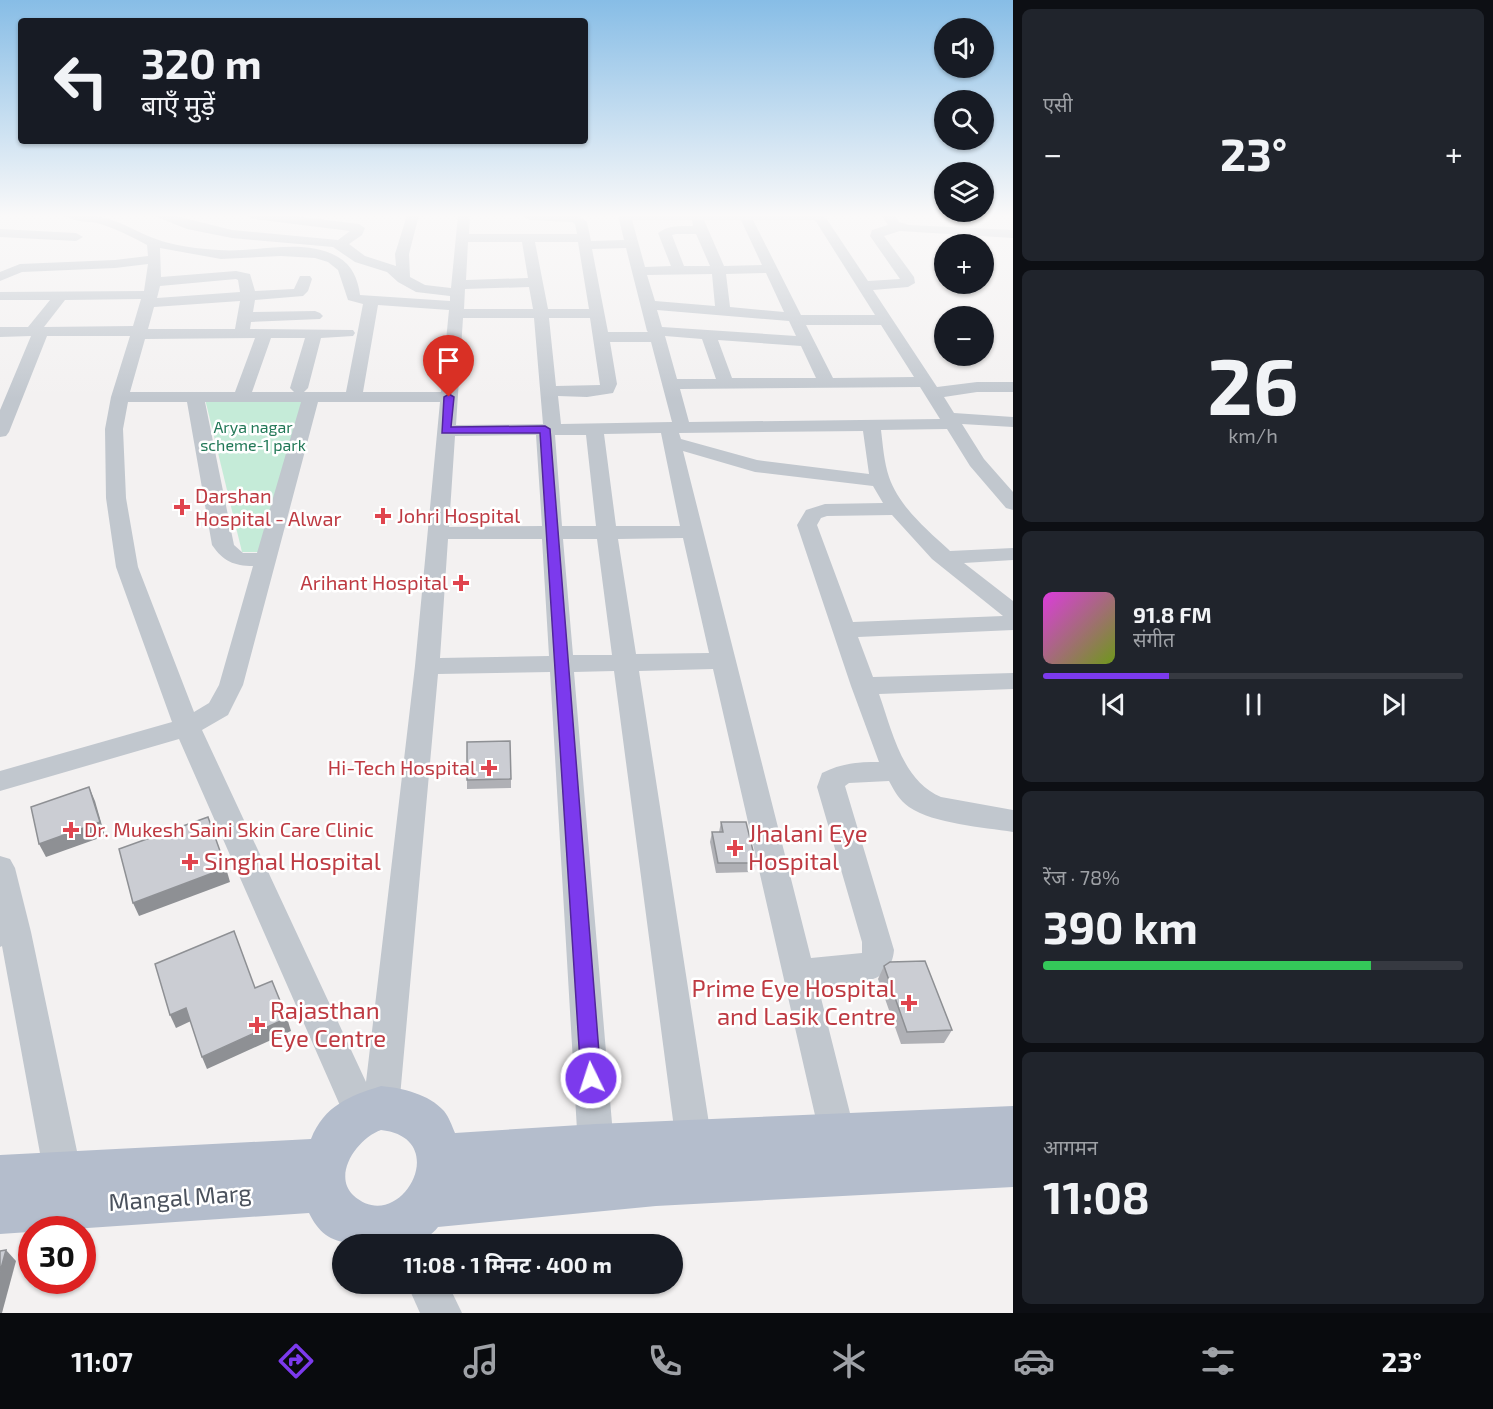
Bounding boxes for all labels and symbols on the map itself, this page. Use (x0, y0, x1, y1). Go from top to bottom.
pin (423, 335, 474, 397)
park label: Arya nagar scheme-1 park (200, 417, 306, 454)
place label: Darshan Hospital - Alwar (195, 483, 341, 530)
marker: Darshan Hospital - Alwar (173, 498, 191, 516)
place label: Johri Hospital (397, 503, 520, 527)
marker: Johri Hospital (374, 507, 392, 525)
place label: Arihant Hospital (300, 570, 448, 594)
marker: Arihant Hospital (452, 574, 470, 592)
place label: Hi-Tech Hospital (328, 755, 476, 779)
marker: Hi-Tech Hospital (480, 759, 498, 777)
place label: Dr. Mukesh Saini Skin Care Clinic (84, 817, 374, 841)
place label: Jhalani Eye Hospital (748, 818, 868, 875)
marker: Dr. Mukesh Saini Skin Care Clinic (62, 821, 80, 839)
marker: Jhalani Eye Hospital (726, 839, 744, 857)
place label: Singhal Hospital (204, 846, 381, 875)
marker: Singhal Hospital (181, 853, 199, 871)
place label: Prime Eye Hospital and Lasik Centre (692, 973, 896, 1030)
marker: Prime Eye Hospital and Lasik Centre (900, 994, 918, 1012)
place label: Rajasthan Eye Centre (270, 995, 386, 1052)
marker: Rajasthan Eye Centre (248, 1016, 266, 1034)
position arrow (559, 1046, 623, 1110)
street label: Mangal Marg (107, 1177, 253, 1216)
speed limit sign: 30 (18, 1216, 96, 1294)

